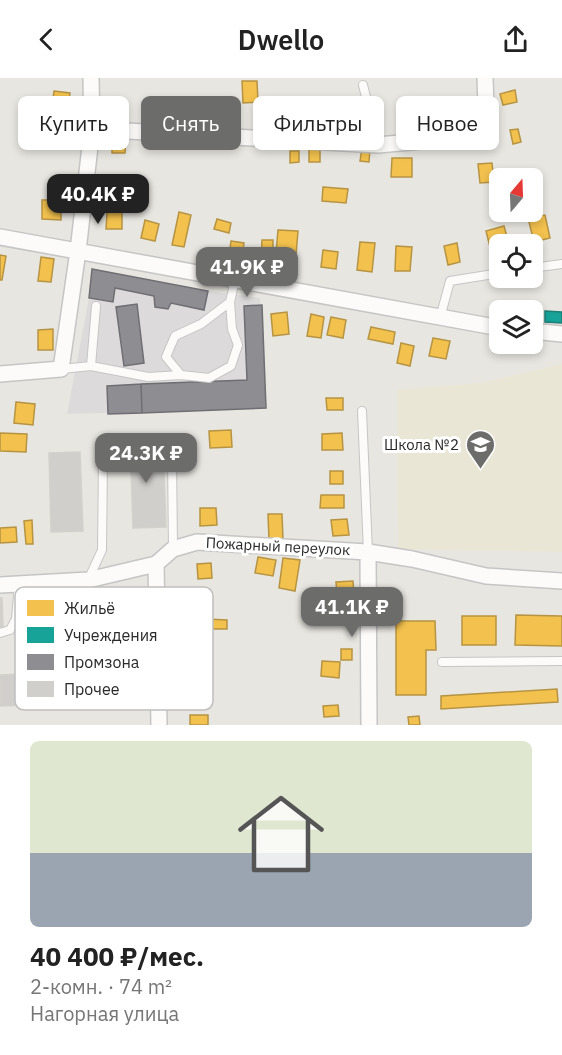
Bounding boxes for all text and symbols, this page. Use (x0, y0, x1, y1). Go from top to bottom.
text: Dwello (238, 22, 324, 57)
icon: back (30, 23, 63, 56)
icon: share (499, 23, 532, 56)
chip: Купить (18, 96, 129, 150)
chip: Снять (141, 96, 241, 150)
chip: Фильтры (253, 96, 384, 150)
chip: Новое (396, 96, 499, 150)
north arrow (489, 168, 543, 222)
map controls (489, 168, 543, 354)
pin: 40.4K ₽ (43, 174, 153, 225)
text: 40.4K ₽ (61, 180, 135, 207)
button: locate (489, 234, 543, 288)
pin: 41.9K ₽ (192, 247, 302, 298)
text: 41.9K ₽ (210, 253, 284, 280)
button: layers (489, 300, 543, 354)
school or university icon: Школа №2 (464, 428, 496, 470)
pin: 24.3K ₽ (91, 433, 201, 484)
place label: Школа №2 (384, 435, 459, 454)
text: 24.3K ₽ (109, 439, 183, 466)
street label: Пожарный переулок (205, 533, 351, 559)
legend (15, 587, 213, 710)
pin: 41.1K ₽ (297, 587, 407, 638)
text: 41.1K ₽ (315, 593, 389, 620)
text: Жильё (64, 598, 115, 618)
text: Учреждения (64, 625, 158, 645)
text: Промзона (64, 652, 140, 672)
text: Прочее (64, 679, 120, 699)
icon: home (227, 780, 335, 888)
text: 40 400 ₽/мес. (30, 939, 204, 973)
text: 2-комн. · 74 m² (30, 973, 172, 1000)
text: Нагорная улица (30, 1000, 179, 1027)

